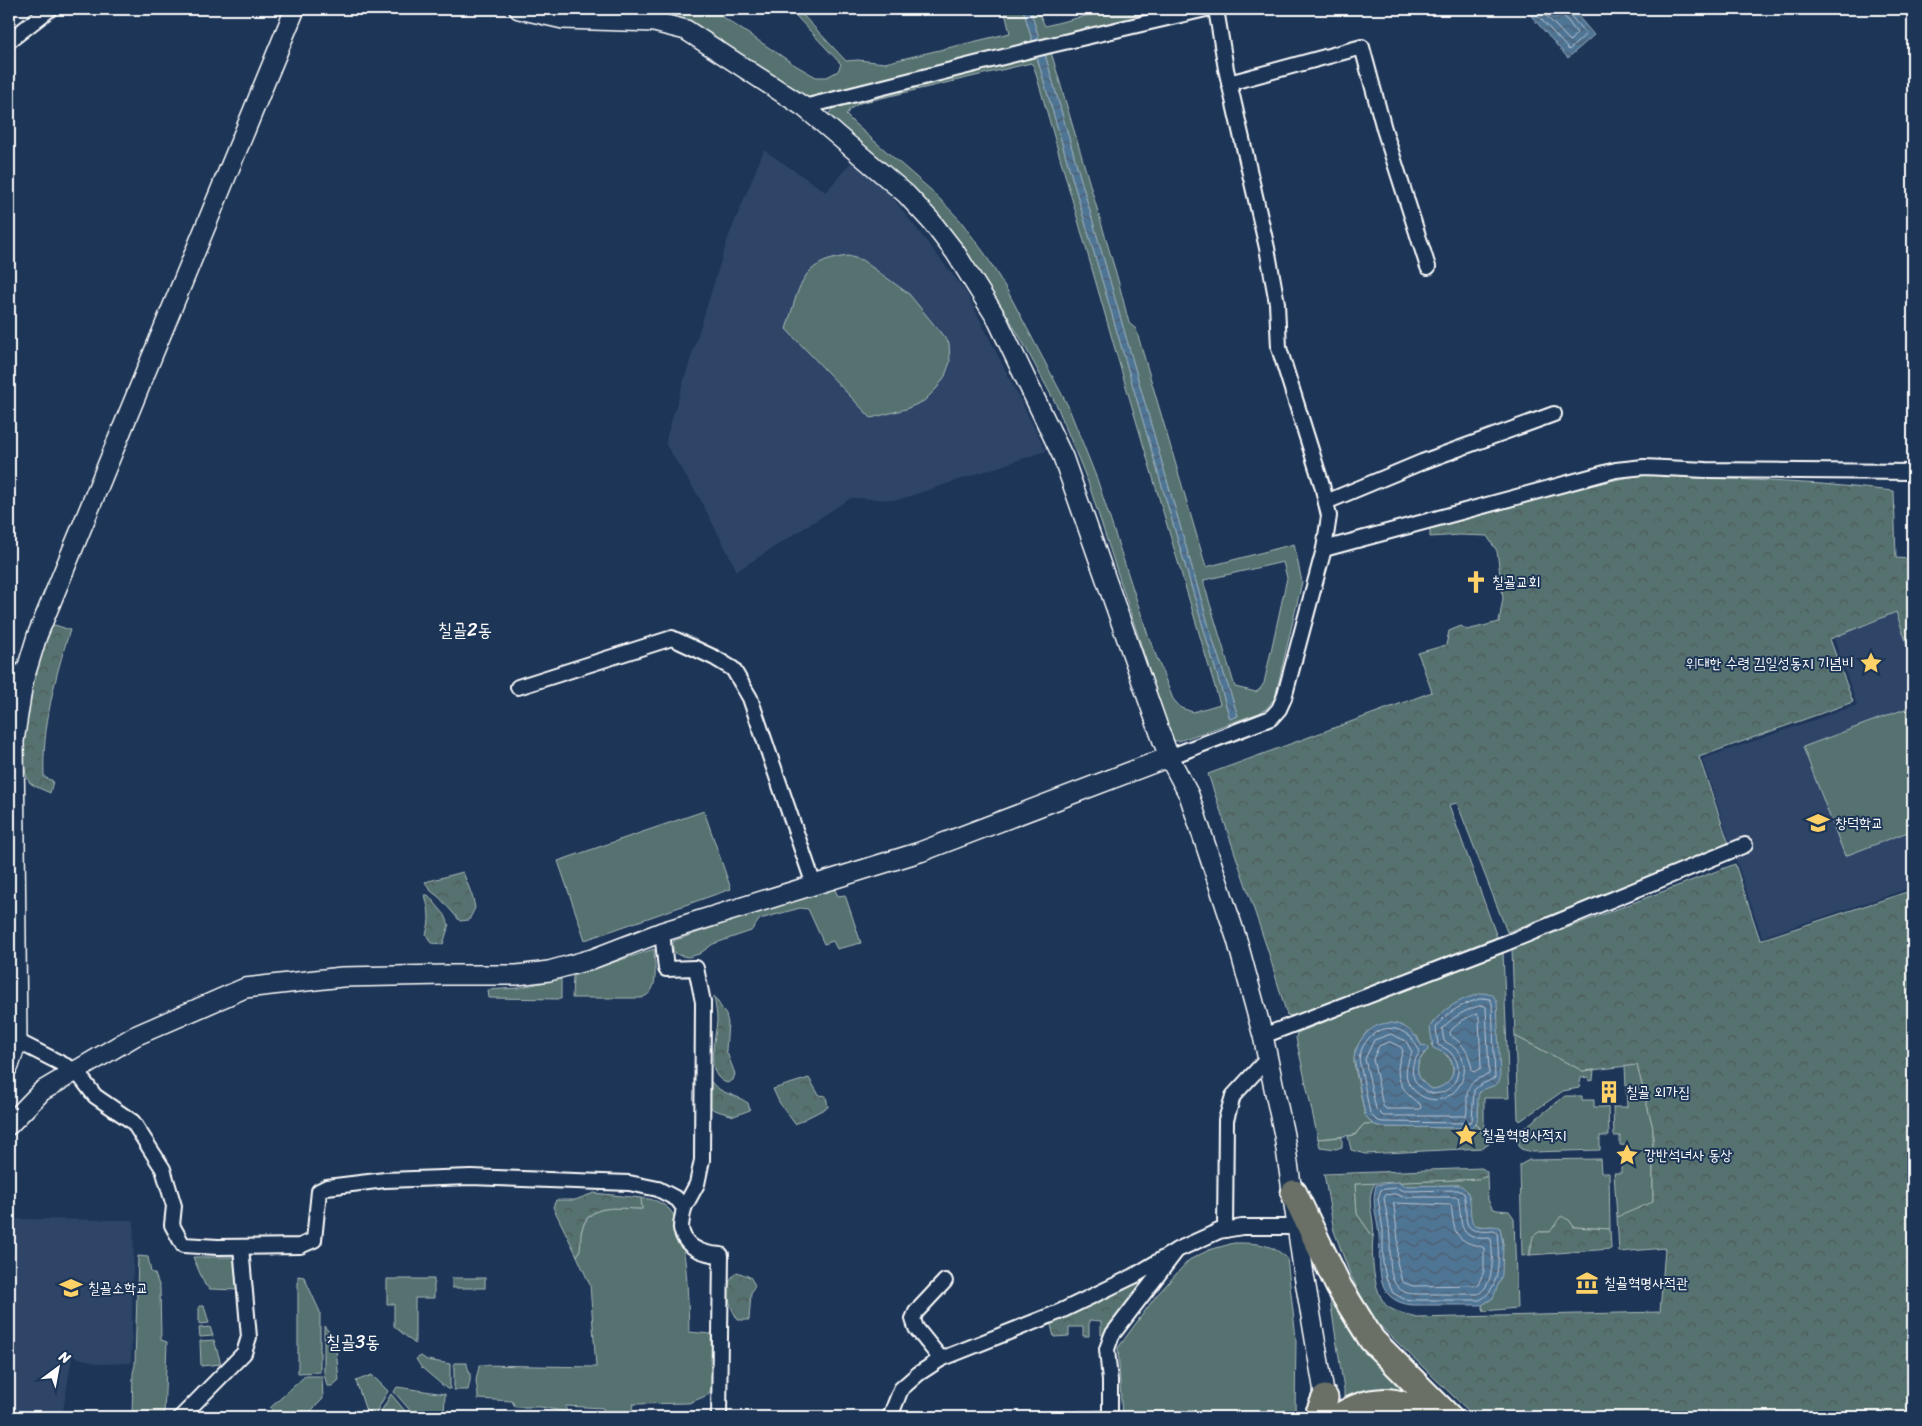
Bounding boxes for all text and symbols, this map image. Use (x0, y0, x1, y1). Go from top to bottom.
church icon: 칠골교회 (1463, 569, 1489, 595)
place label: 칠골교회 (1492, 569, 1540, 595)
district label: 칠골2동 (438, 614, 492, 646)
place label: 위대한 수령 김일성동지 기념비 (1685, 650, 1854, 676)
place icon: 위대한 수령 김일성동지 기념비 (1858, 650, 1884, 676)
school or university icon: 창덕학교 (1805, 810, 1831, 836)
place label: 창덕학교 (1835, 810, 1883, 836)
building icon: 칠골 외가집 (1596, 1079, 1622, 1105)
place label: 칠골 외가집 (1626, 1079, 1690, 1105)
place icon: 칠골혁명사적지 (1453, 1122, 1479, 1148)
place label: 칠골혁명사적지 (1482, 1122, 1567, 1148)
place icon: 강반석녀사 동상 (1614, 1142, 1640, 1168)
place label: 강반석녀사 동상 (1644, 1142, 1732, 1168)
museum icon: 칠골혁명사적관 (1574, 1270, 1600, 1296)
place label: 칠골혁명사적관 (1604, 1270, 1689, 1296)
school or university icon: 칠골소학교 (58, 1275, 84, 1301)
place label: 칠골소학교 (88, 1275, 148, 1301)
district label: 칠골3동 (326, 1326, 380, 1358)
north arrow (32, 1344, 82, 1394)
text: N (53, 1344, 76, 1371)

